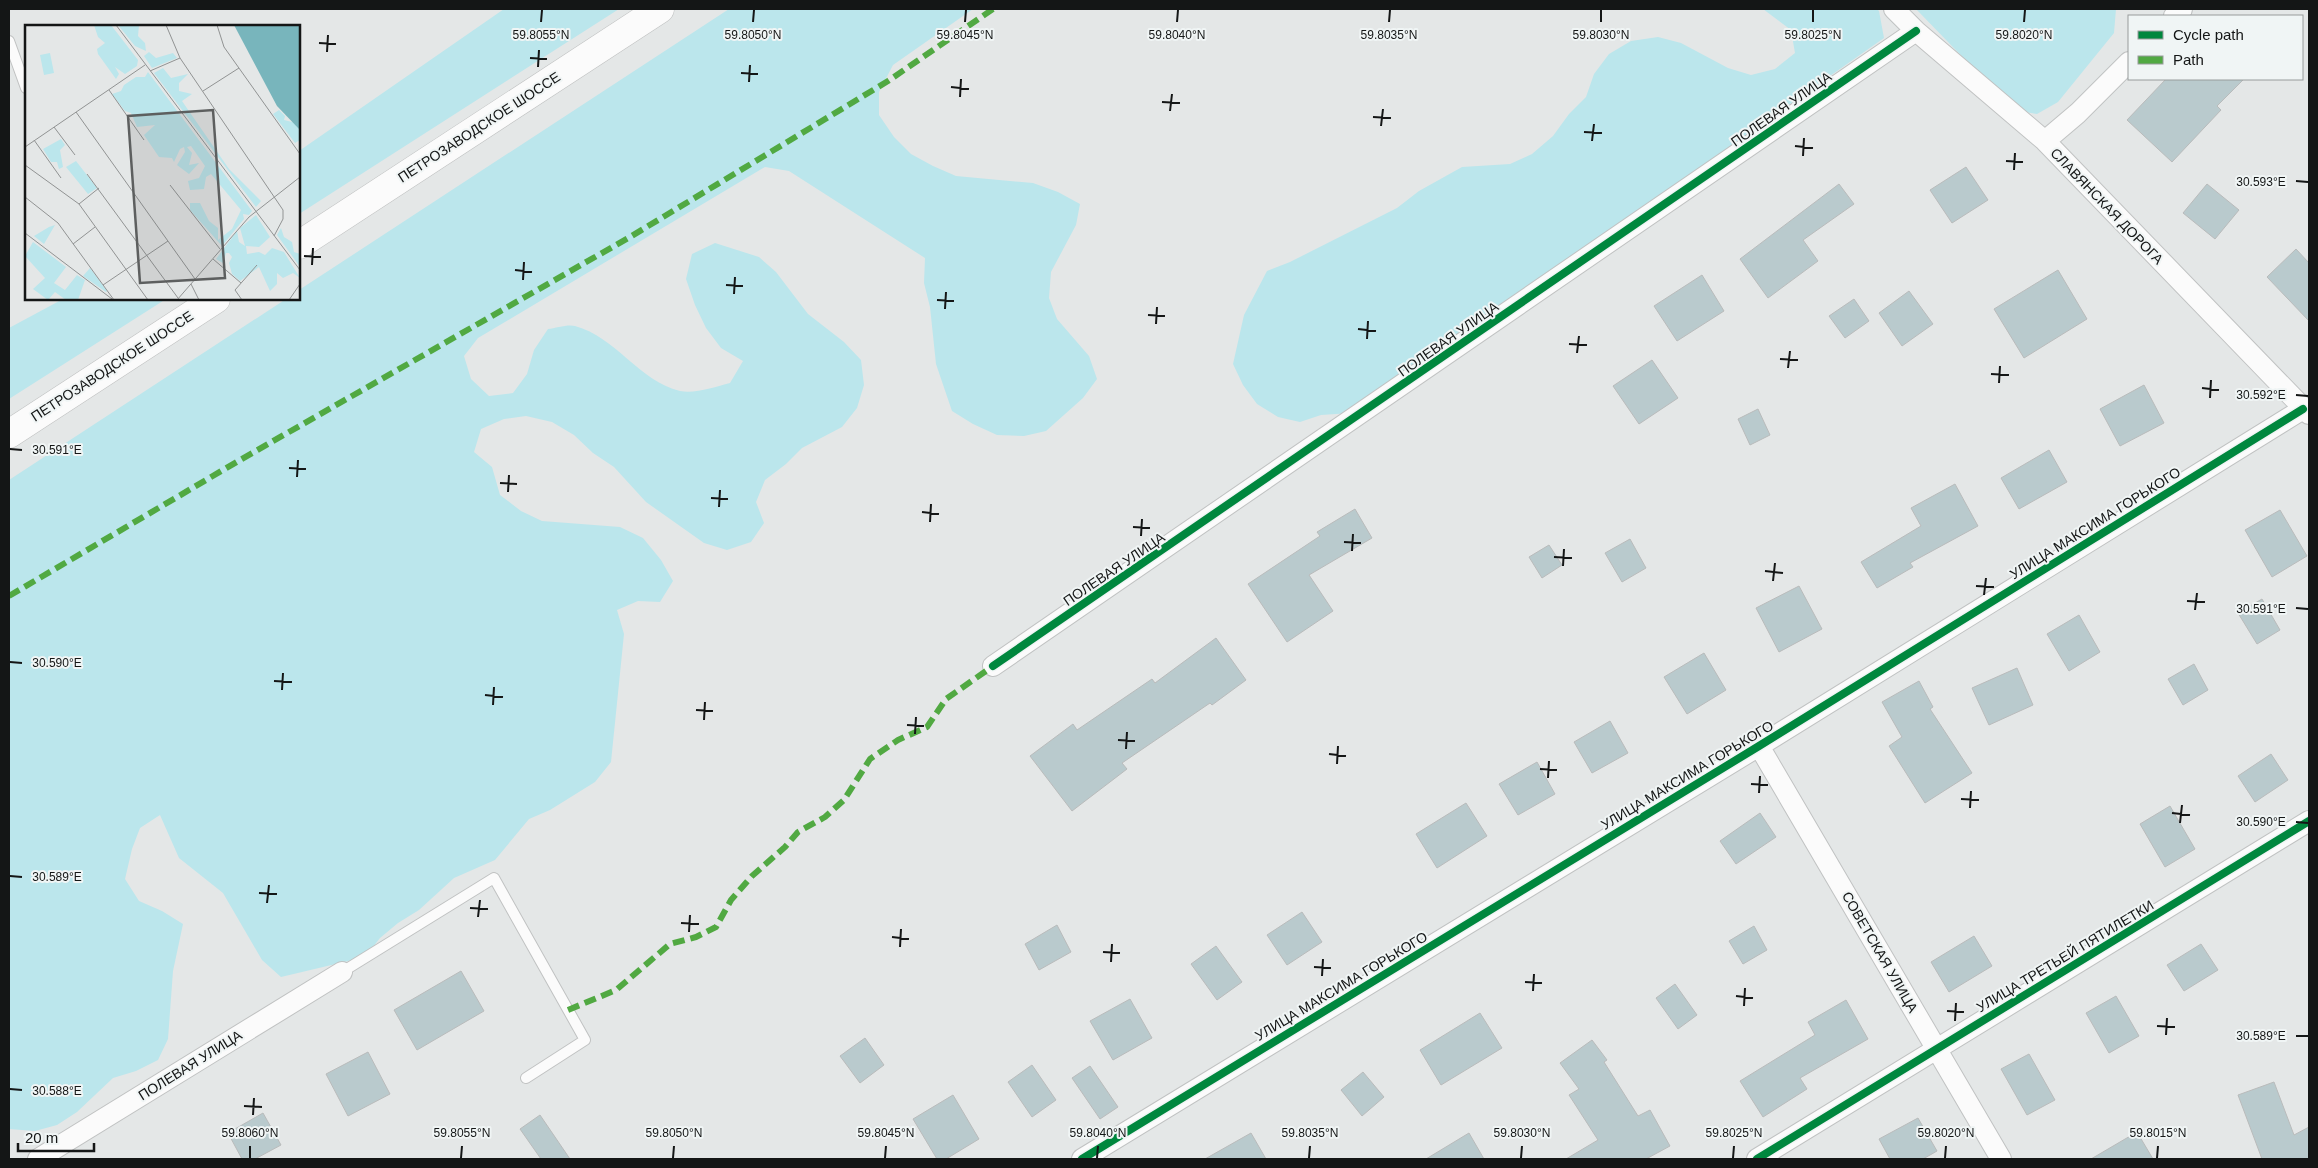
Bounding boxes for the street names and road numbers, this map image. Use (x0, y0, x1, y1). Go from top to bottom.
street label: ПОЛЕВАЯ УЛИЦА (1728, 68, 1835, 150)
street label: ПЕТРОЗАВОДСКОЕ ШОССЕ (395, 69, 563, 185)
street label: СЛАВЯНСКАЯ ДОРОГА (2047, 145, 2167, 268)
street label: ПОЛЕВАЯ УЛИЦА (1395, 298, 1502, 380)
street label: ПЕТРОЗАВОДСКОЕ ШОССЕ (28, 308, 196, 424)
street label: УЛИЦА МАКСИМА ГОРЬКОГО (2007, 464, 2183, 582)
street label: ПОЛЕВАЯ УЛИЦА (1060, 529, 1168, 609)
street label: УЛИЦА МАКСИМА ГОРЬКОГО (1598, 717, 1776, 833)
street label: СОВЕТСКАЯ УЛИЦА (1839, 889, 1921, 1016)
street label: УЛИЦА ТРЕТЬЕЙ ПЯТИЛЕТКИ (1973, 896, 2156, 1015)
street label: УЛИЦА МАКСИМА ГОРЬКОГО (1252, 928, 1430, 1044)
street label: ПОЛЕВАЯ УЛИЦА (135, 1026, 245, 1103)

